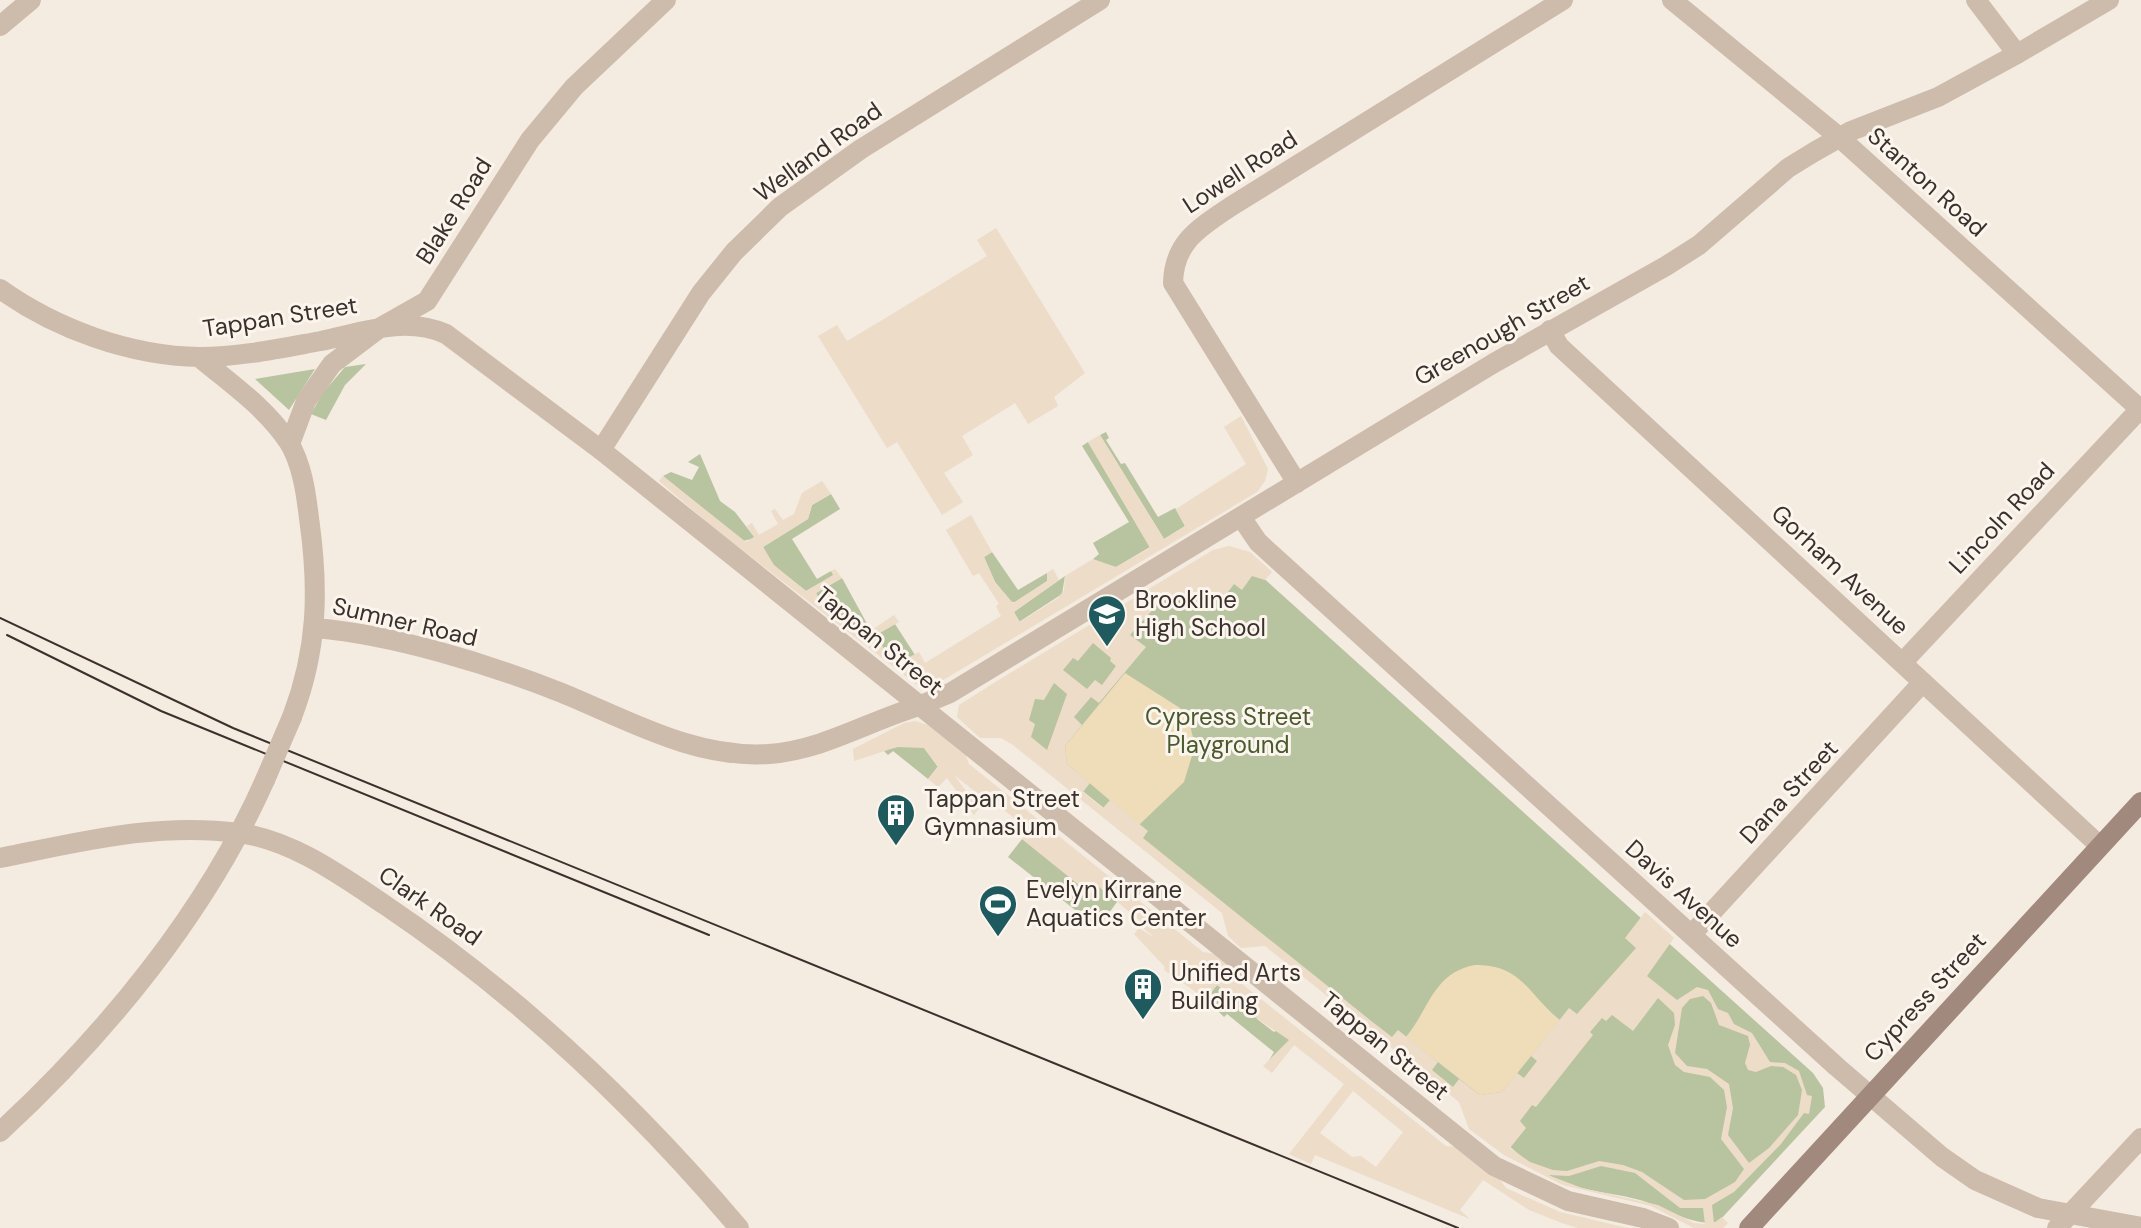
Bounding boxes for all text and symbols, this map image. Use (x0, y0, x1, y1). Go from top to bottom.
street label: Welland Road (748, 95, 888, 208)
street label: Stanton Road (1861, 120, 1993, 243)
street label: Lowell Road (1177, 123, 1303, 220)
street label: Blake Road (409, 152, 499, 270)
street label: Greenough Street (1409, 267, 1595, 392)
street label: Tappan Street (200, 289, 359, 344)
street label: Lincoln Road (1942, 455, 2061, 580)
street label: Gorham Avenue (1765, 498, 1916, 641)
street label: Tappan Street (809, 579, 950, 702)
place label: Brookline High School (1135, 584, 1266, 643)
street label: Sumner Road (330, 590, 481, 653)
school or university icon: Brookline High School (1086, 593, 1128, 648)
park label: Cypress Street Playground (1145, 701, 1311, 760)
street label: Dana Street (1733, 733, 1845, 850)
place label: Tappan Street Gymnasium (924, 783, 1080, 842)
building icon: Tappan Street Gymnasium (875, 792, 917, 847)
street label: Davis Avenue (1619, 833, 1750, 955)
street label: Clark Road (373, 859, 488, 952)
place label: Evelyn Kirrane Aquatics Center (1026, 874, 1206, 933)
sports icon: Evelyn Kirrane Aquatics Center (977, 883, 1019, 938)
street label: Cypress Street (1857, 925, 1993, 1068)
place label: Unified Arts Building (1171, 957, 1301, 1016)
building icon: Unified Arts Building (1122, 966, 1164, 1021)
street label: Tappan Street (1315, 984, 1456, 1107)

